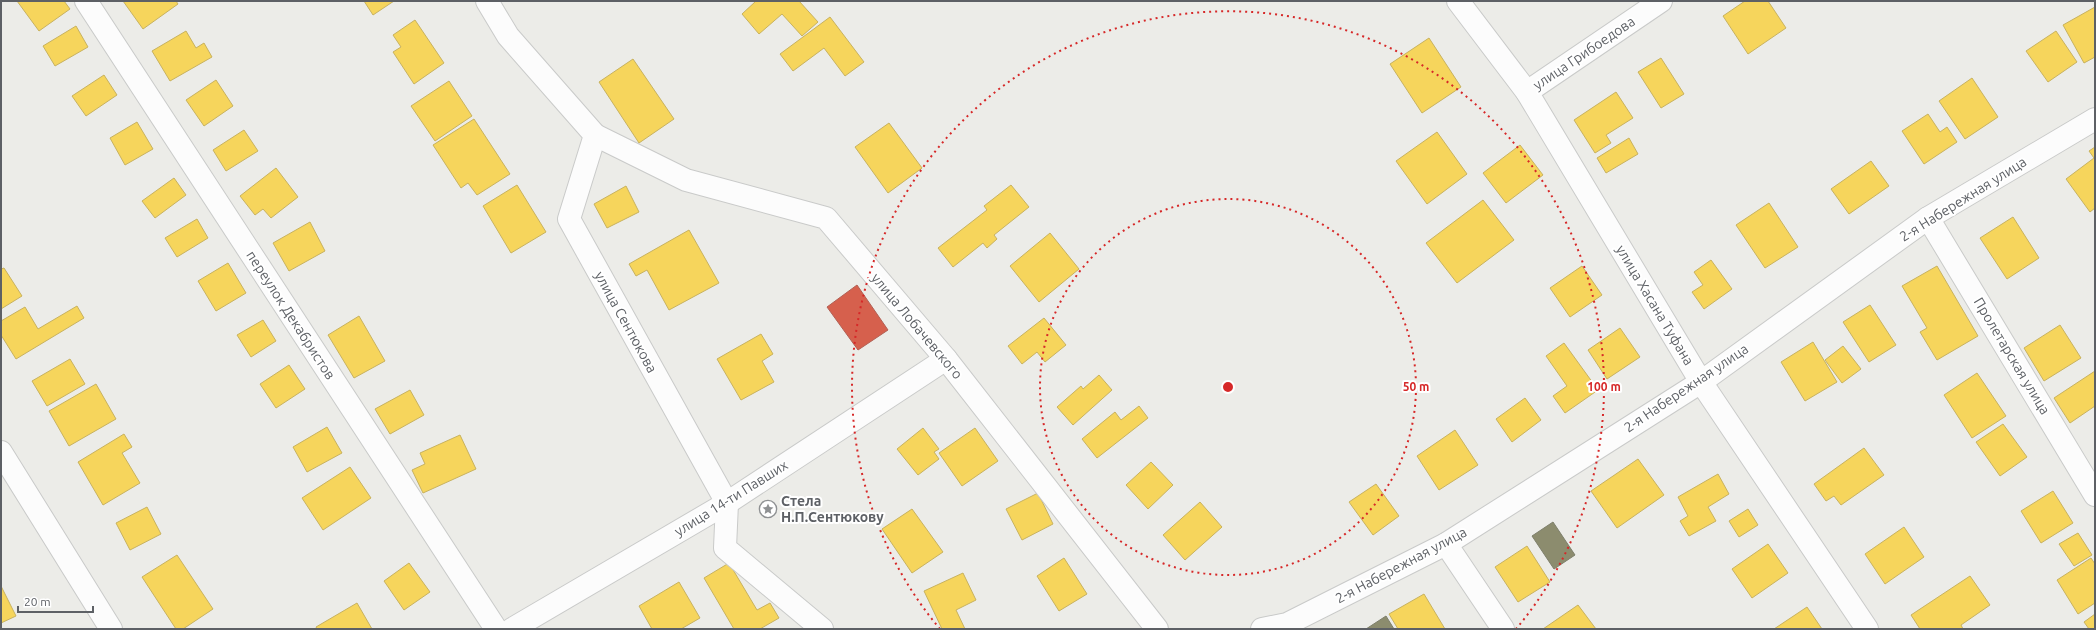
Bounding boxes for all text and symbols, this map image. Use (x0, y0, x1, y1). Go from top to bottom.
street label: улица Грибоедова (1530, 13, 1638, 93)
street label: 2-я Набережная улица (1897, 153, 2029, 245)
street label: улица Хасана Туфана (1613, 242, 1697, 368)
street label: переулок Декабристов (243, 248, 339, 382)
street label: улица Сентюкова (592, 269, 660, 375)
street label: улица Лобачевского (868, 270, 966, 382)
street label: Пролетарская улица (1971, 295, 2053, 417)
street label: 2-я Набережная улица (1621, 340, 1751, 436)
centre of rings (1221, 380, 1235, 394)
text: 50 m (1403, 380, 1429, 393)
text: 100 m (1587, 380, 1621, 393)
street label: улица 14-ти Павших (671, 457, 791, 539)
place label: Стела Н.П.Сентюкову (781, 493, 884, 525)
place icon: Стела Н.П.Сентюкову (758, 499, 778, 519)
street label: 2-я Набережная улица (1333, 524, 1469, 606)
scale bar (18, 588, 93, 614)
text: 20 m (24, 595, 51, 608)

